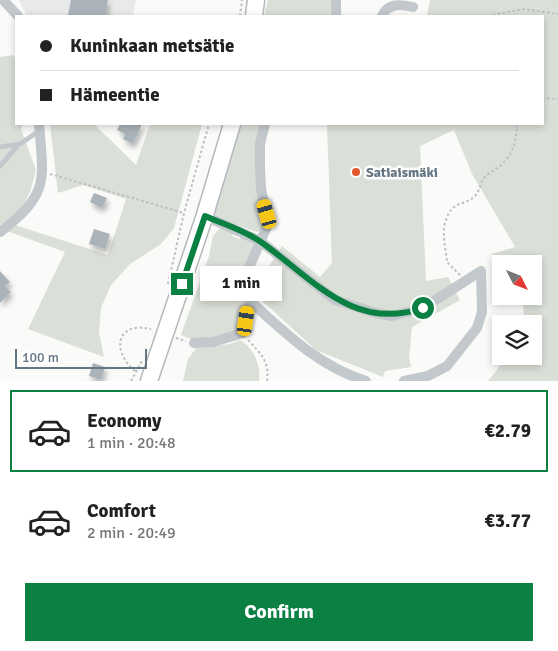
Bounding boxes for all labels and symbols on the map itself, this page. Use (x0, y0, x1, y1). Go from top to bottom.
place label: Satiaismäki (366, 164, 438, 181)
marker: Satiaismäki (350, 166, 362, 178)
car (255, 198, 278, 230)
north arrow (492, 255, 542, 305)
callout: 1 min (200, 266, 282, 302)
route end (171, 273, 193, 295)
route start (412, 297, 434, 319)
car (236, 305, 255, 337)
scale bar (15, 346, 148, 369)

